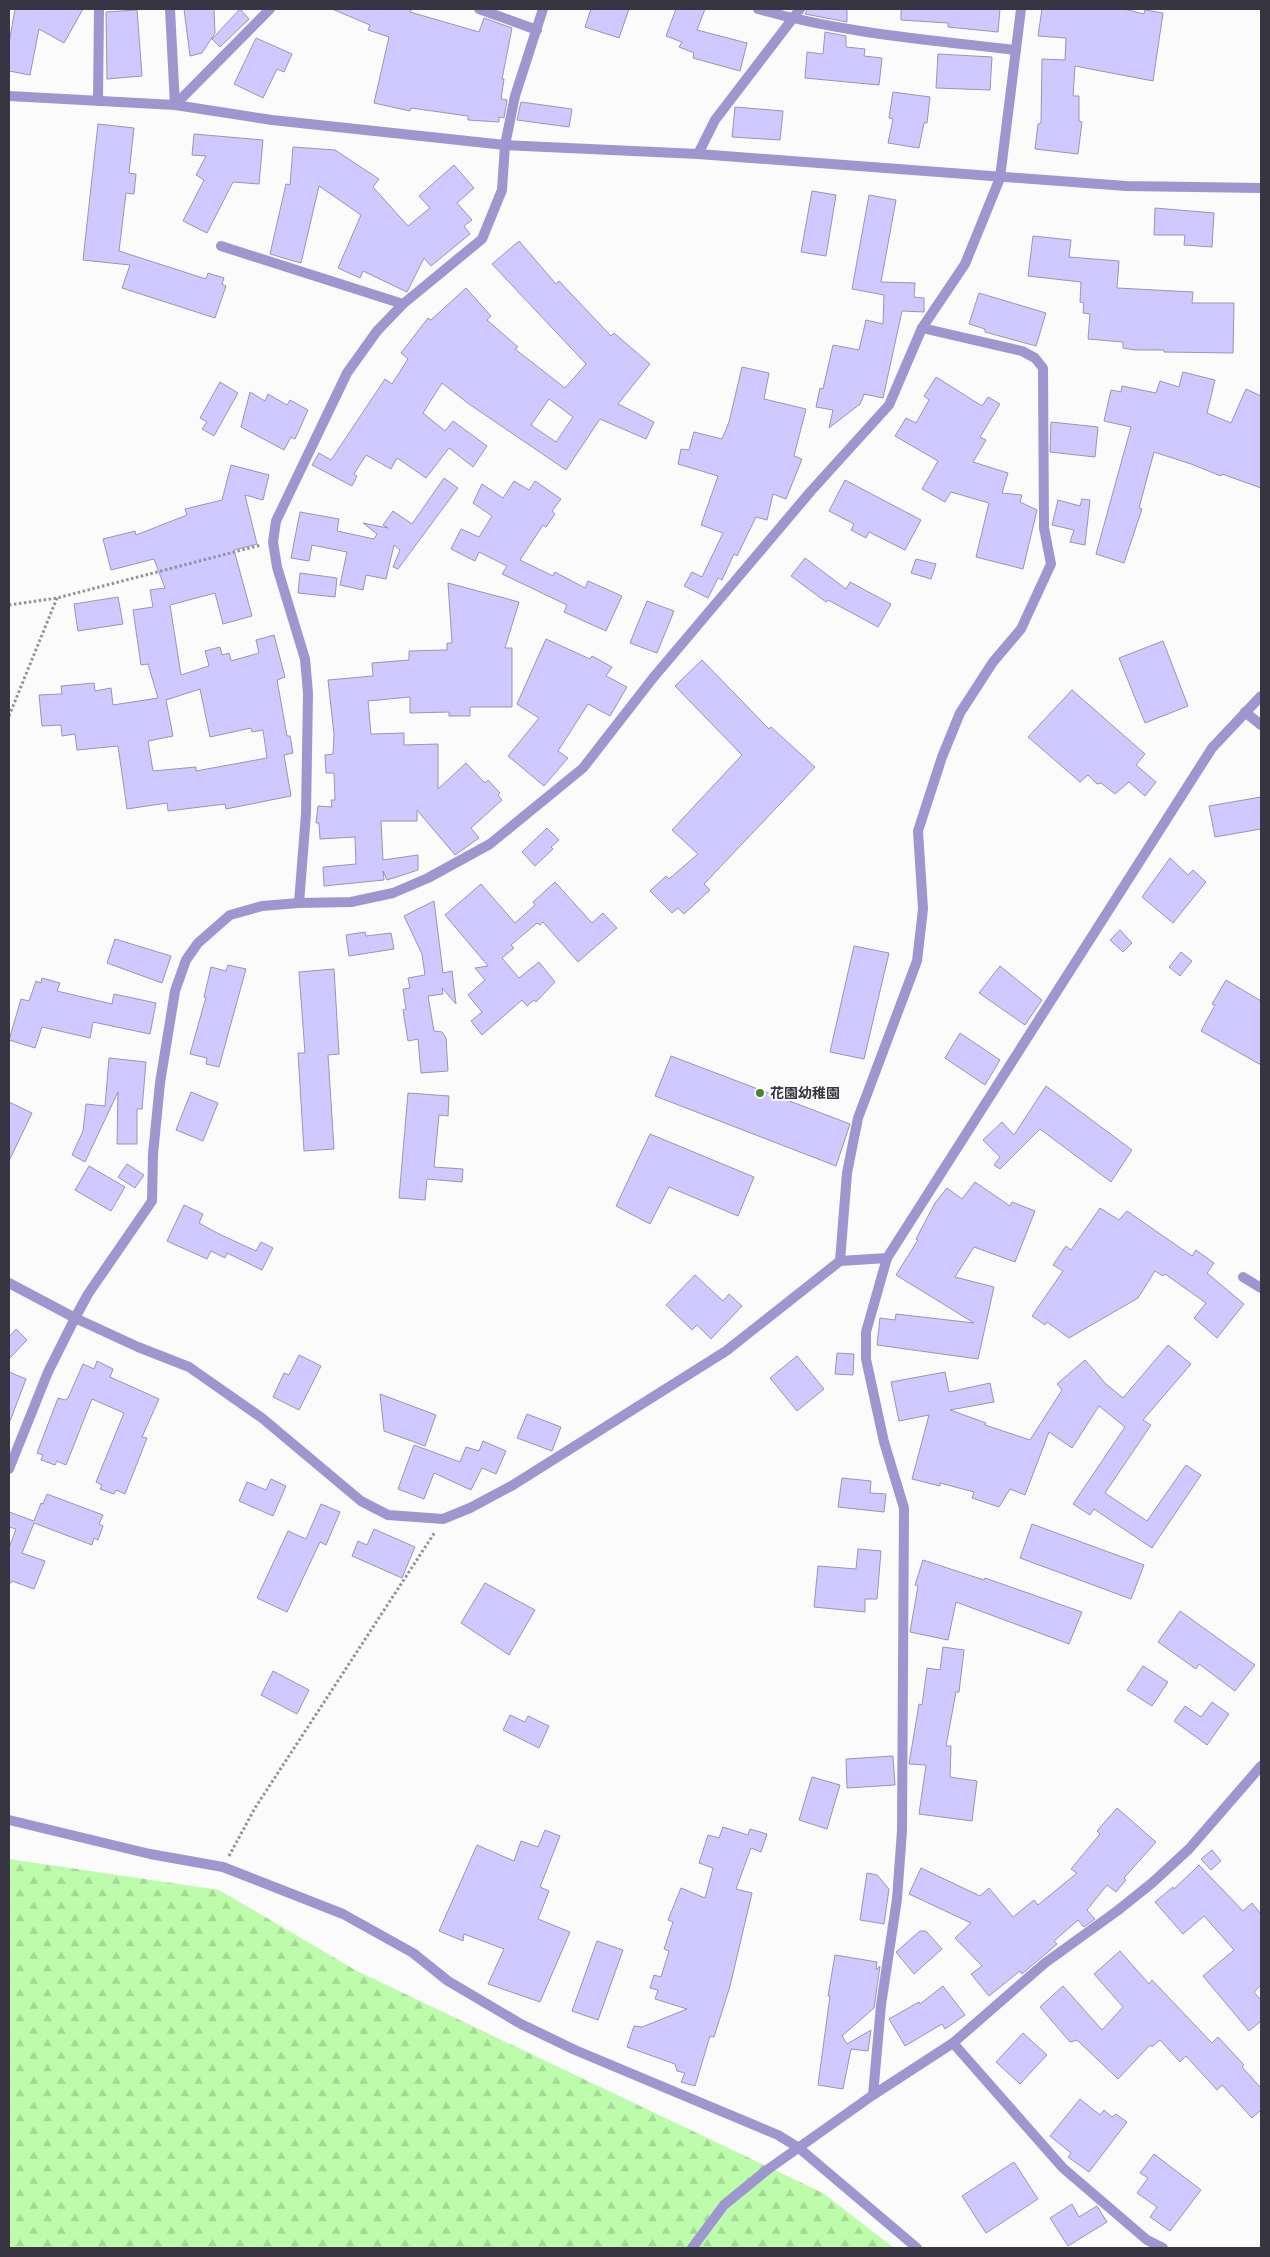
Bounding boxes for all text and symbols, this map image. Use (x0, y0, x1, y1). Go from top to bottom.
place label: 花園幼稚園 (770, 1085, 840, 1102)
marker: 花園幼稚園 (754, 1087, 766, 1099)

